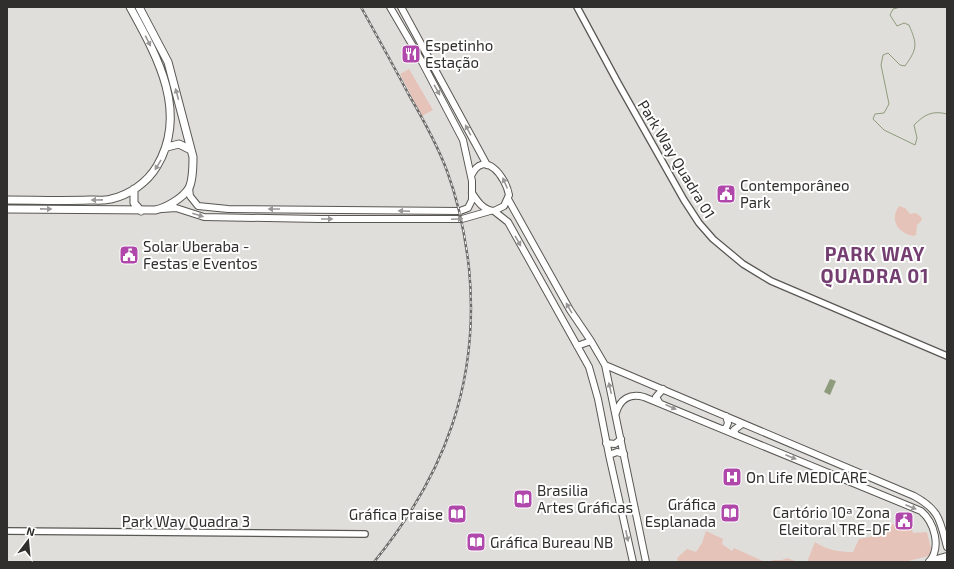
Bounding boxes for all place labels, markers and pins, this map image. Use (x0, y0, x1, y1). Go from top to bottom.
place label: Espetinho Estação (425, 36, 493, 72)
restaurant icon: Espetinho Estação (400, 43, 422, 65)
place label: Contemporâneo Park (740, 176, 849, 211)
public building icon: Contemporâneo Park (715, 183, 737, 205)
place label: Solar Uberaba - Festas e Eventos (143, 237, 258, 272)
public building icon: Solar Uberaba - Festas e Eventos (118, 244, 140, 266)
hospital icon: On Life MEDICARE (721, 466, 743, 488)
place label: On Life MEDICARE (746, 468, 868, 486)
place label: Brasilia Artes Gráficas (537, 481, 633, 516)
library icon: Brasilia Artes Gráficas (512, 488, 534, 510)
place label: Gráfica Esplanada (645, 495, 716, 530)
library icon: Gráfica Esplanada (719, 502, 741, 524)
library icon: Gráfica Praise (446, 503, 468, 525)
place label: Cartório 10ª Zona Eleitoral TRE-DF (772, 503, 890, 538)
place label: Gráfica Praise (349, 505, 443, 523)
public building icon: Cartório 10ª Zona Eleitoral TRE-DF (893, 510, 915, 532)
library icon: Gráfica Bureau NB (465, 531, 487, 553)
place label: Gráfica Bureau NB (490, 533, 613, 551)

